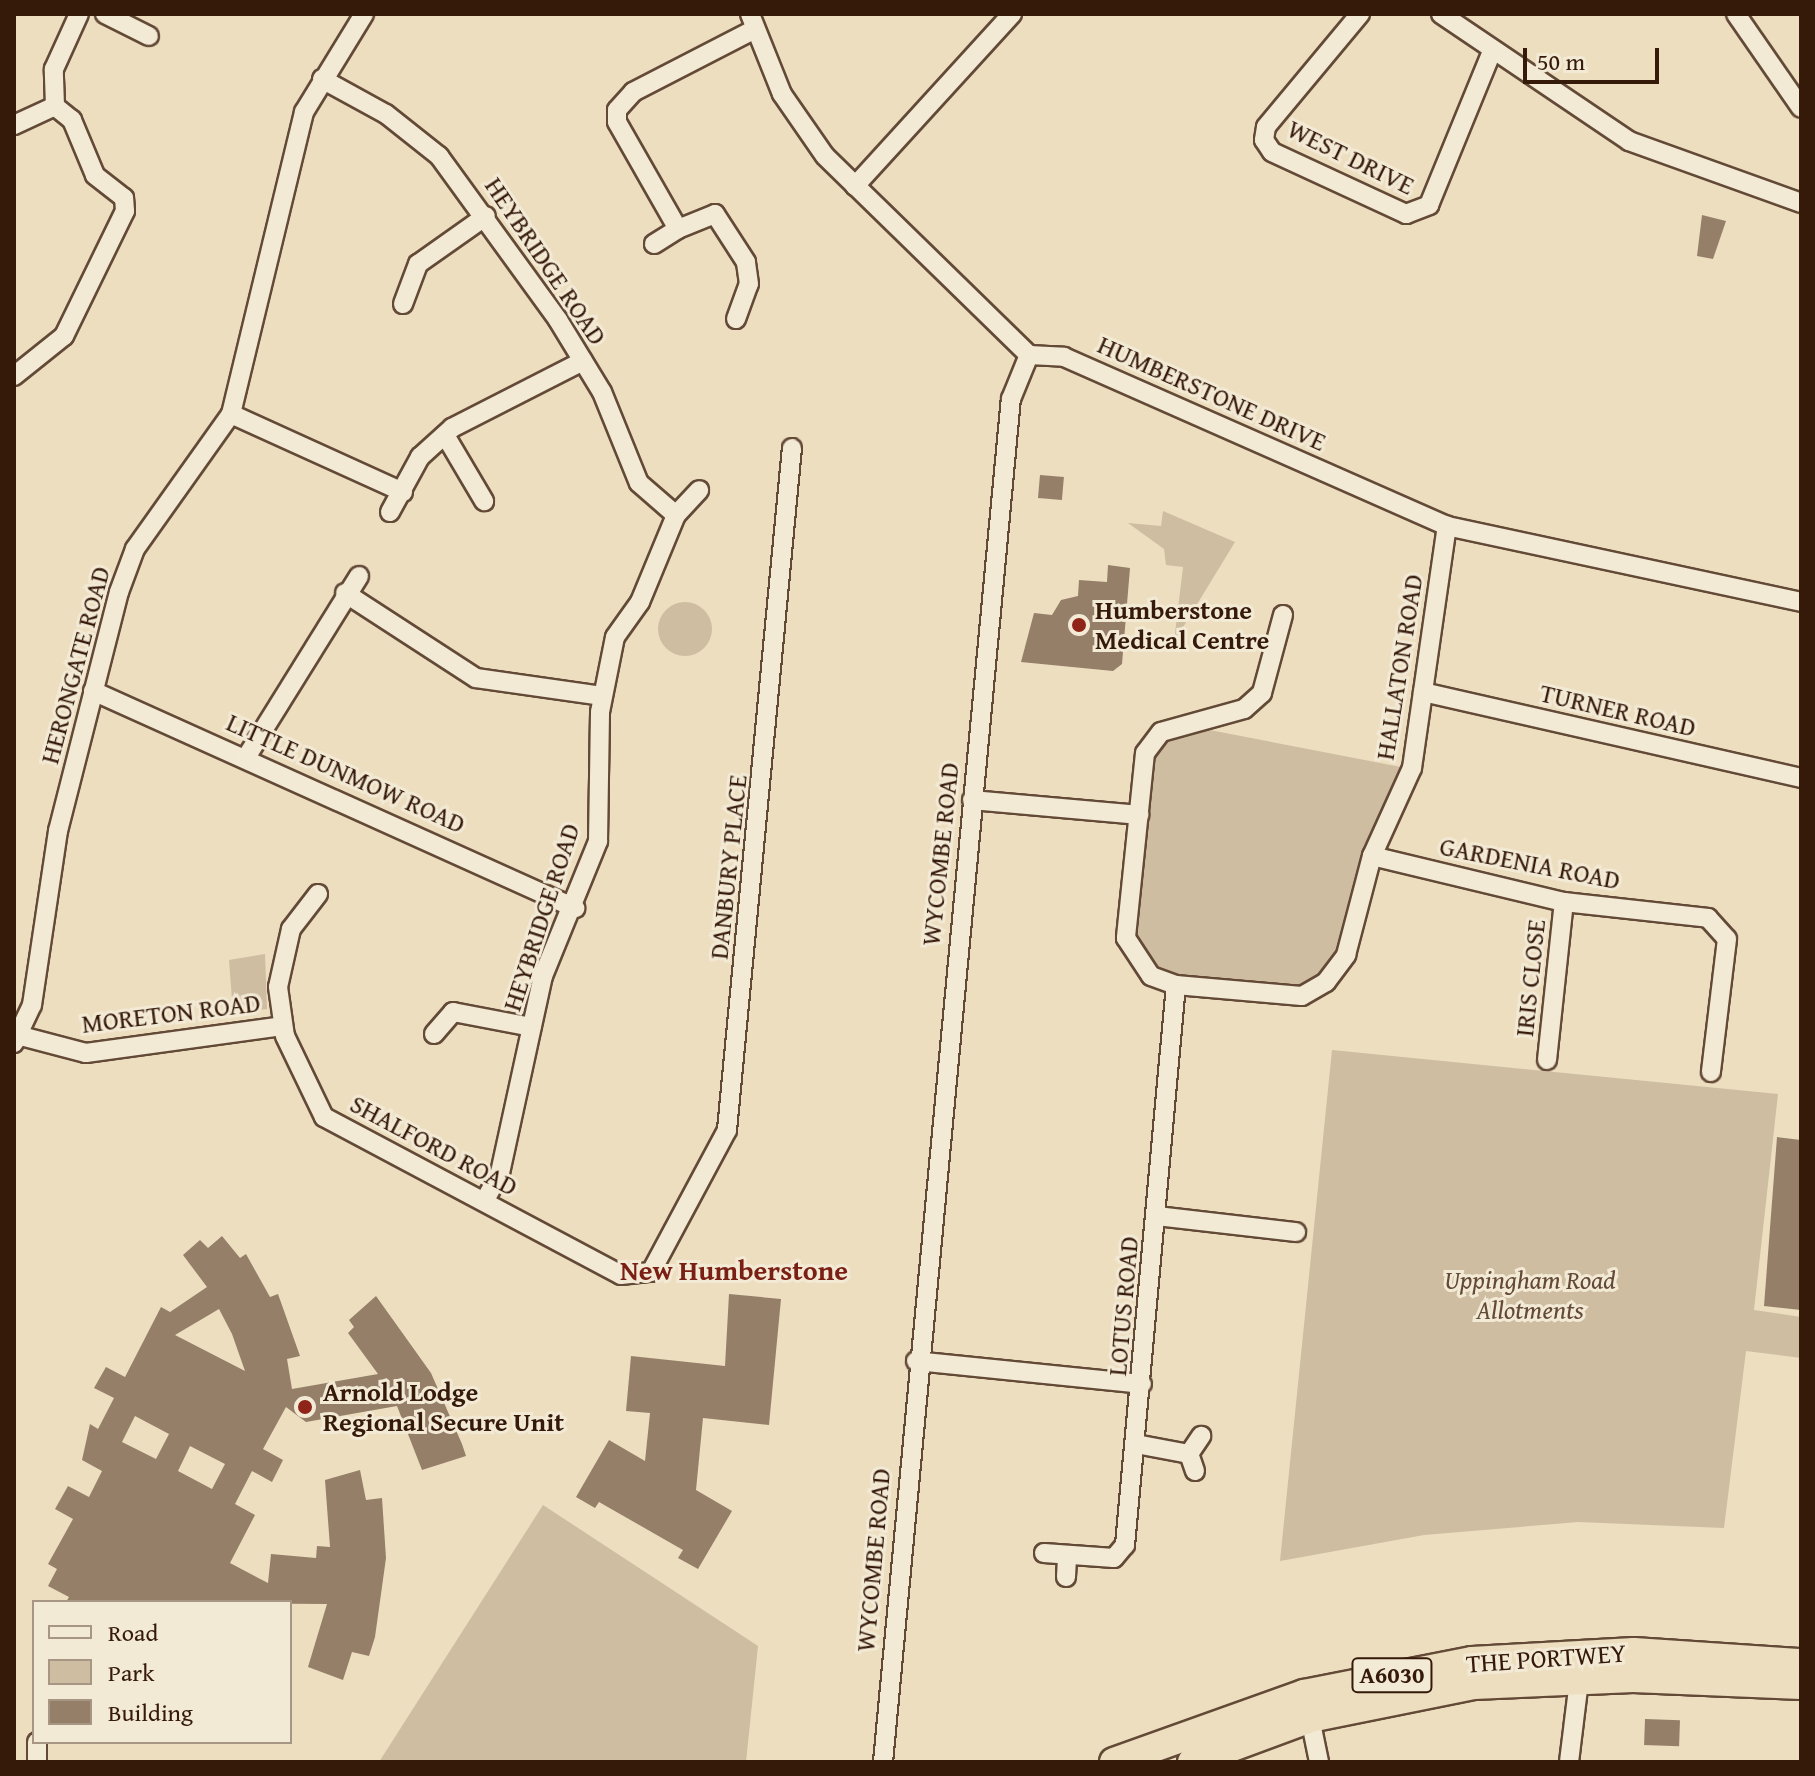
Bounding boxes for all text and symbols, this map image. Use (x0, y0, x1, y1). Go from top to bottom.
scale bar (1527, 32, 1663, 82)
text: 50 m (1537, 44, 1585, 79)
street label: WEST DRIVE (1283, 113, 1419, 201)
street label: HEYBRIDGE ROAD (478, 171, 614, 351)
street label: HUMBERSTONE DRIVE (1093, 329, 1331, 457)
street label: HERONGATE ROAD (34, 563, 116, 767)
street label: HALLATON ROAD (1369, 572, 1429, 762)
place label: Humberstone Medical Centre (1095, 594, 1269, 656)
marker: Humberstone Medical Centre (1070, 616, 1088, 634)
street label: TURNER ROAD (1537, 677, 1699, 743)
street label: LITTLE DUNMOW ROAD (222, 706, 470, 840)
street label: WYCOMBE ROAD (915, 761, 965, 947)
street label: DANBURY PLACE (703, 773, 753, 961)
street label: HEYBRIDGE ROAD (496, 819, 586, 1015)
street label: GARDENIA ROAD (1437, 830, 1623, 896)
street label: IRIS CLOSE (1508, 918, 1552, 1038)
street label: MORETON ROAD (80, 987, 262, 1039)
street label: SHALFORD ROAD (345, 1088, 523, 1202)
street label: LOTUS ROAD (1101, 1235, 1145, 1377)
district label: New Humberstone (620, 1253, 848, 1287)
park label: Uppingham Road Allotments (1444, 1264, 1616, 1326)
place label: Arnold Lodge Regional Secure Unit (323, 1376, 564, 1438)
marker: Arnold Lodge Regional Secure Unit (294, 1396, 316, 1418)
street label: WYCOMBE ROAD (849, 1467, 897, 1653)
legend (32, 1600, 292, 1744)
text: Road (108, 1615, 158, 1650)
street label: THE PORTWEY (1465, 1637, 1627, 1679)
text: Park (108, 1655, 154, 1690)
road number: A6030 (1350, 1655, 1434, 1695)
text: Building (108, 1695, 193, 1730)

